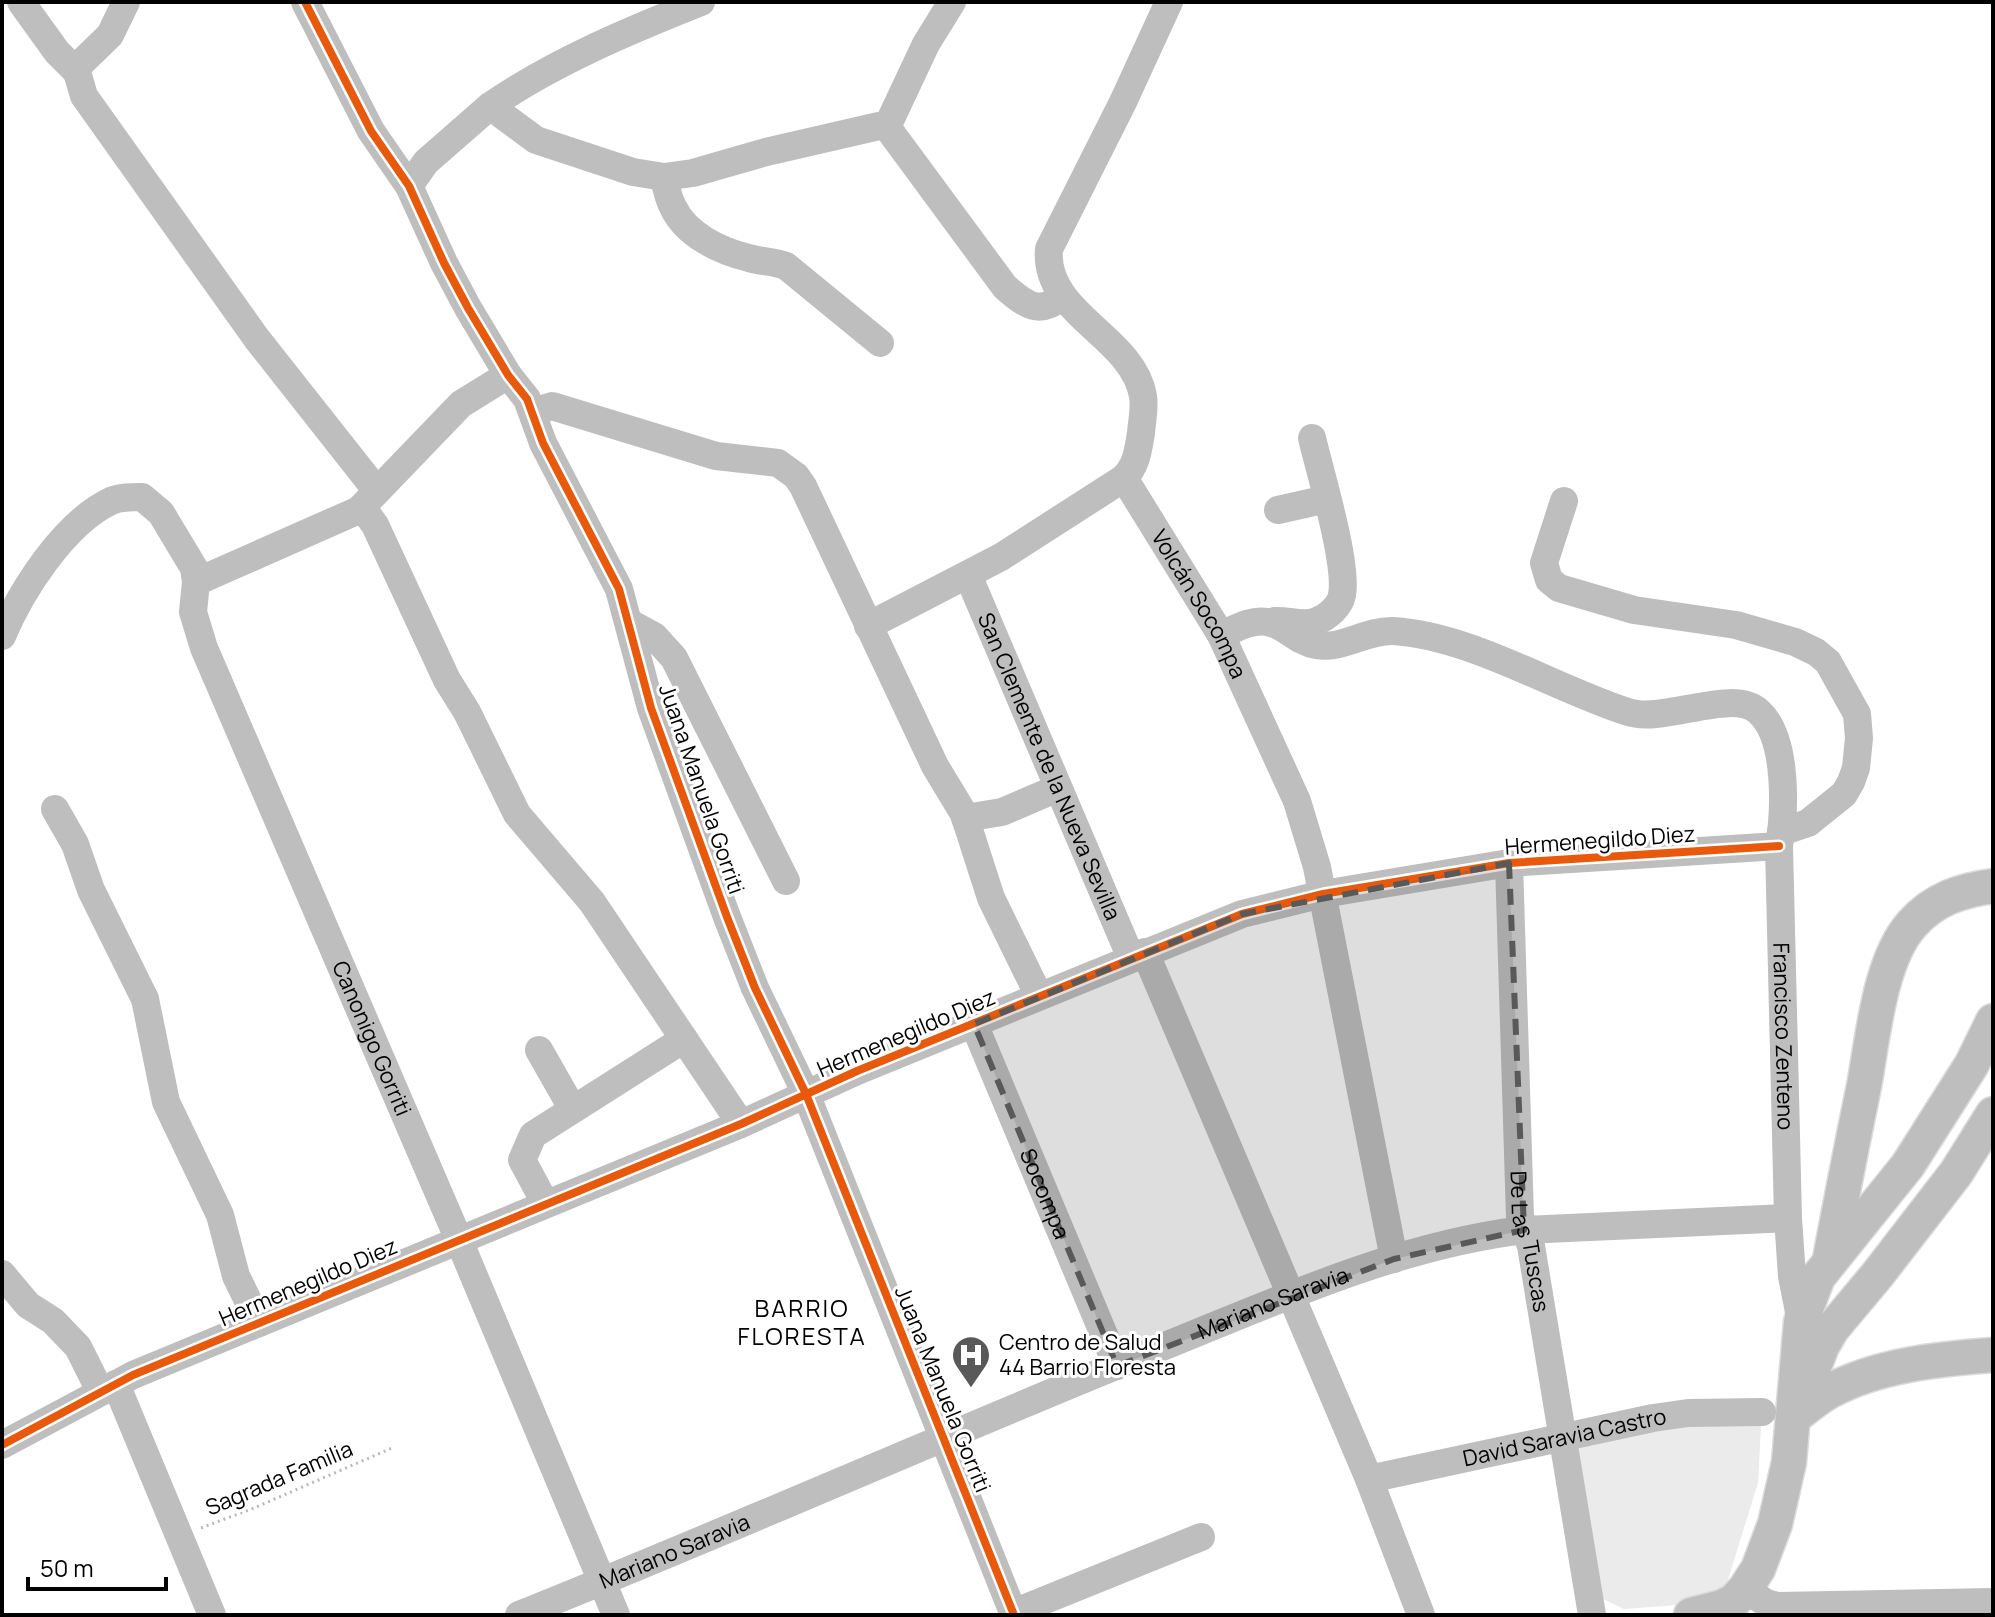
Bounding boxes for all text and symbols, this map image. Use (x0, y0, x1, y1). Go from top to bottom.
street label: Volcán Socompa (1145, 524, 1254, 683)
street label: San Clemente de la Nueva Sevilla (971, 608, 1128, 925)
street label: Juana Manuela Gorriti (652, 680, 752, 898)
street label: Hermenegildo Diez (1504, 818, 1696, 862)
street label: Francisco Zenteno (1766, 942, 1801, 1131)
street label: Canonigo Gorriti (325, 956, 419, 1121)
street label: Hermenegildo Diez (812, 982, 1000, 1084)
street label: Socompa (1013, 1144, 1077, 1244)
street label: De Las Tuscas (1504, 1170, 1557, 1314)
street label: Hermenegildo Diez (214, 1231, 402, 1333)
street label: Mariano Saravia (1193, 1260, 1353, 1346)
street label: Juana Manuela Gorriti (888, 1281, 998, 1497)
district label: BARRIO FLORESTA (737, 1291, 867, 1352)
place label: Centro de Salud 44 Barrio Floresta (999, 1327, 1176, 1382)
hospital icon: Centro de Salud 44 Barrio Floresta (950, 1334, 992, 1389)
street label: David Saravia Castro (1460, 1401, 1668, 1473)
street label: Sagrada Familia (201, 1433, 357, 1523)
street label: Mariano Saravia (595, 1507, 754, 1596)
scale bar (28, 1541, 166, 1591)
text: 50 m (40, 1551, 94, 1584)

